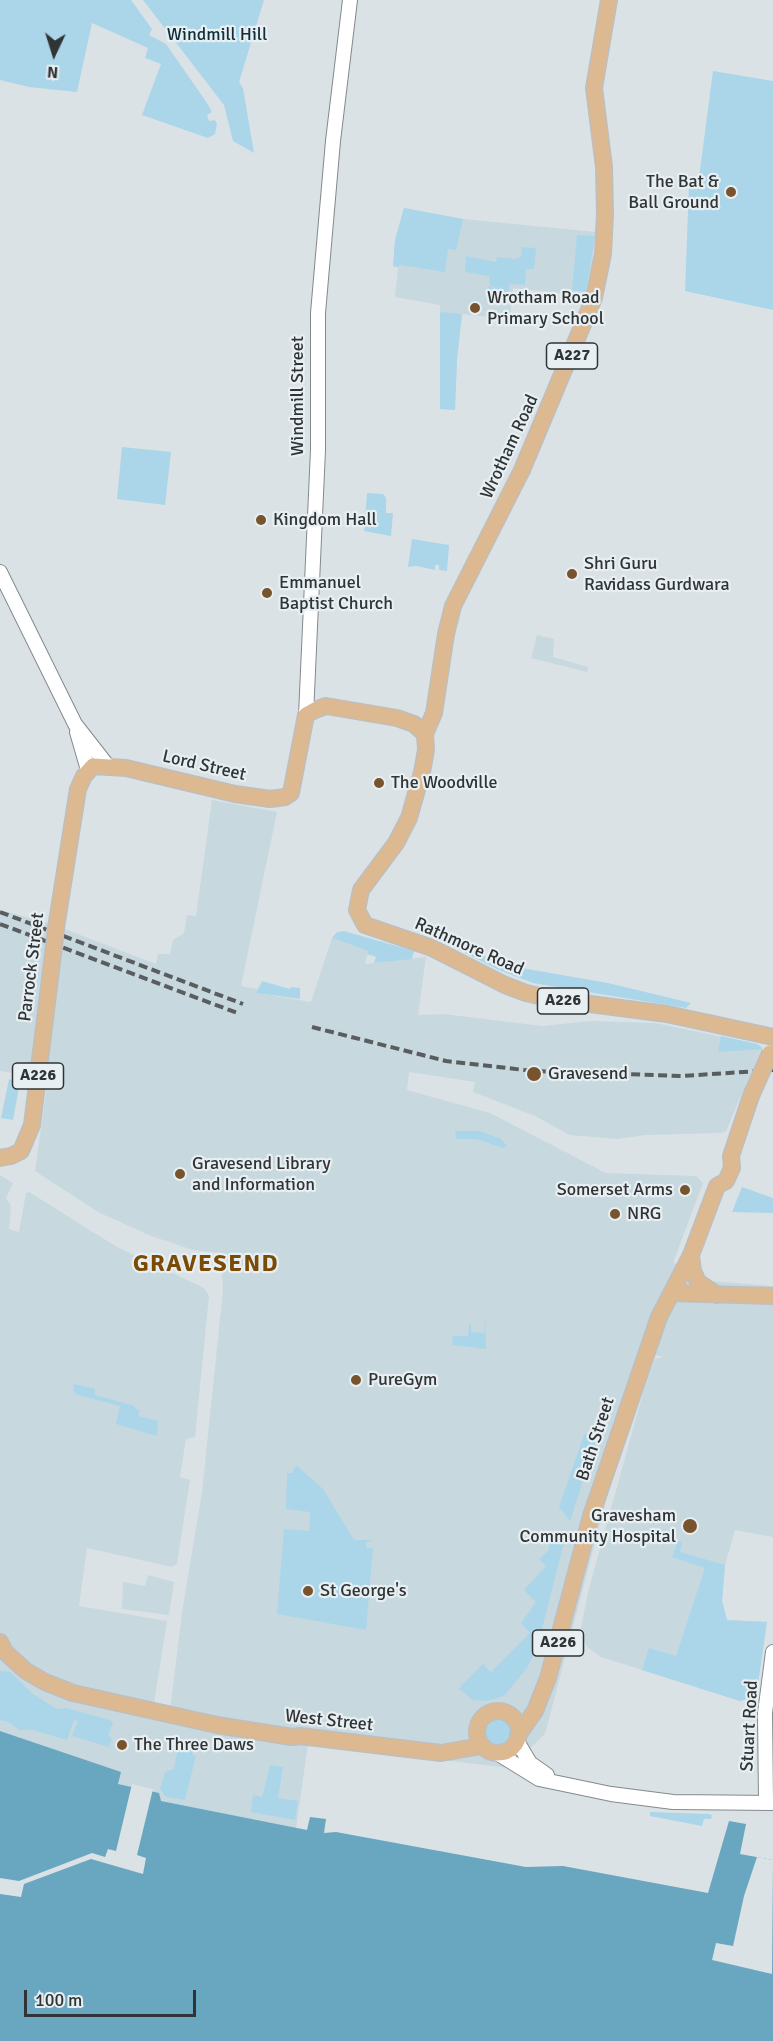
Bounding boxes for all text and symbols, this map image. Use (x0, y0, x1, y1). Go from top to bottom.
north arrow (24, 24, 84, 84)
park label: Windmill Hill (167, 24, 267, 46)
text: N (46, 62, 59, 82)
place label: The Bat & Ball Ground (628, 171, 719, 213)
marker: The Bat & Ball Ground (724, 185, 738, 199)
place label: Wrotham Road Primary School (487, 287, 604, 330)
marker: Wrotham Road Primary School (468, 301, 482, 315)
street label: Windmill Street (287, 336, 309, 456)
road number: A227 (546, 343, 598, 369)
street label: Wrotham Road (476, 391, 544, 503)
place label: Kingdom Hall (273, 509, 377, 531)
marker: Kingdom Hall (254, 513, 268, 527)
place label: Shri Guru Ravidass Gurdwara (584, 553, 730, 596)
marker: Shri Guru Ravidass Gurdwara (565, 567, 579, 581)
place label: Emmanuel Baptist Church (279, 572, 393, 614)
marker: Emmanuel Baptist Church (260, 586, 274, 600)
street label: Lord Street (160, 746, 248, 786)
place label: The Woodville (391, 772, 498, 794)
marker: The Woodville (372, 776, 386, 790)
street label: Parrock Street (15, 911, 49, 1023)
street label: Rathmore Road (411, 913, 527, 981)
road number: A226 (538, 988, 588, 1014)
road number: A226 (12, 1063, 63, 1089)
place label: Gravesend (548, 1063, 628, 1085)
marker: Gravesend (525, 1065, 543, 1083)
place label: Gravesend Library and Information (192, 1153, 331, 1196)
marker: Gravesend Library and Information (173, 1167, 187, 1181)
place label: Somerset Arms (557, 1179, 673, 1201)
marker: Somerset Arms (678, 1183, 692, 1197)
place label: NRG (627, 1203, 661, 1225)
marker: NRG (608, 1207, 622, 1221)
district label: GRAVESEND (133, 1251, 279, 1279)
place label: PureGym (368, 1369, 437, 1391)
marker: PureGym (349, 1373, 363, 1387)
street label: Bath Street (572, 1394, 620, 1484)
place label: Gravesham Community Hospital (520, 1505, 676, 1547)
marker: Gravesham Community Hospital (681, 1517, 699, 1535)
place label: St George's (320, 1580, 407, 1602)
marker: St George's (301, 1584, 315, 1598)
road number: A226 (532, 1630, 584, 1656)
street label: Stuart Road (737, 1680, 763, 1772)
street label: West Street (284, 1706, 374, 1736)
place label: The Three Daws (134, 1734, 254, 1756)
marker: The Three Daws (115, 1738, 129, 1752)
scale bar (27, 1978, 200, 2016)
text: 100 m (35, 1989, 82, 2011)

